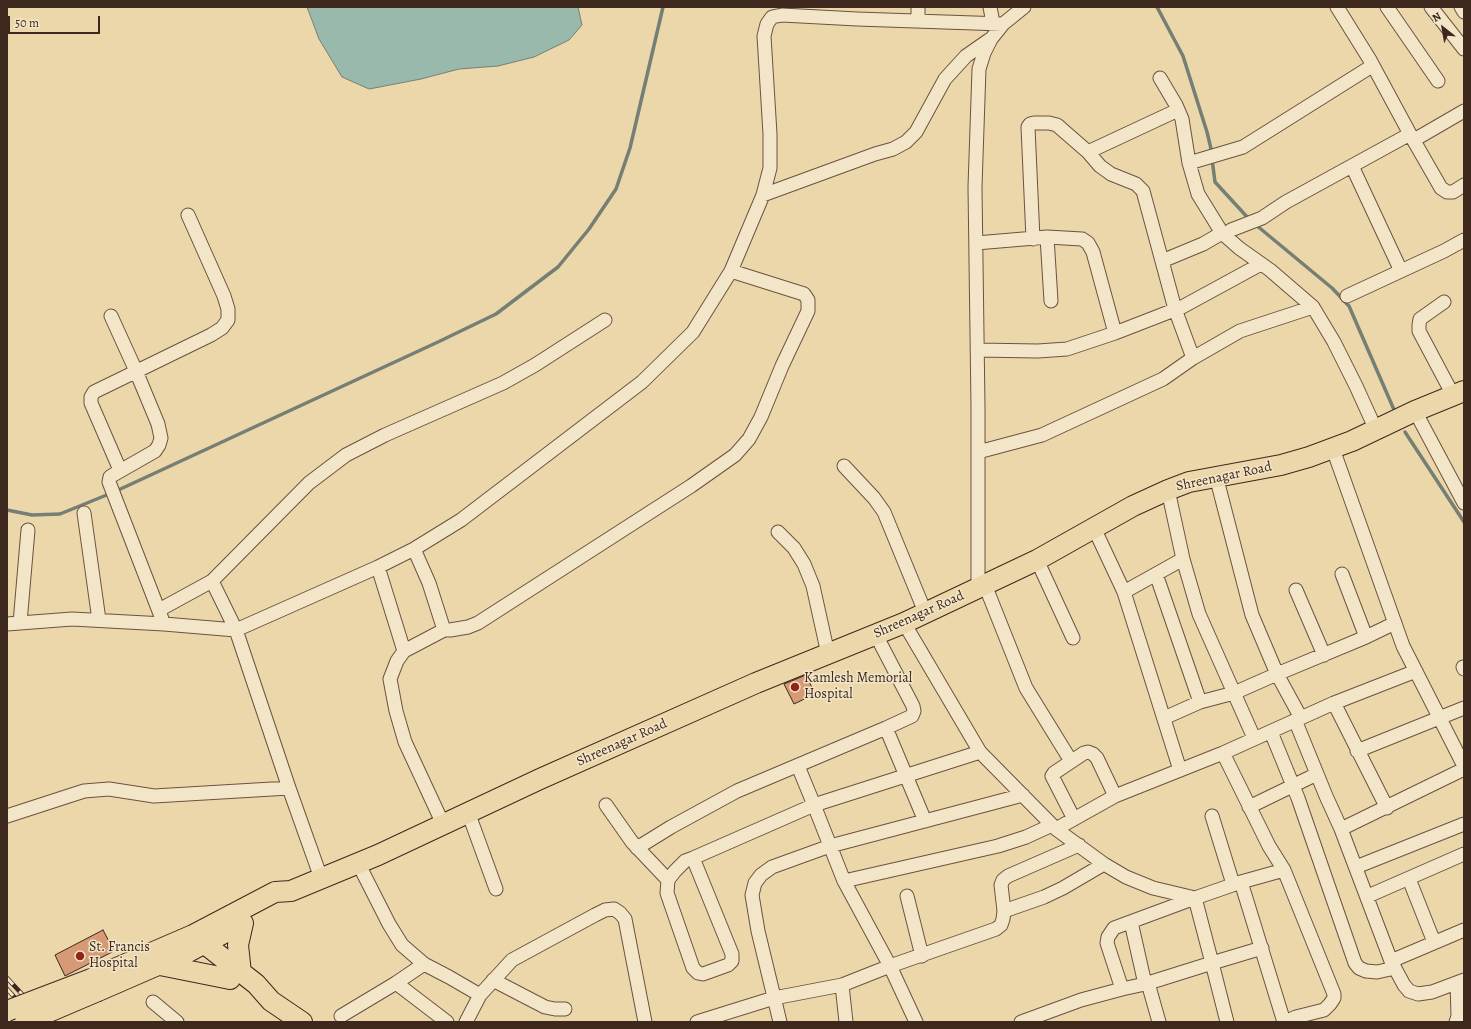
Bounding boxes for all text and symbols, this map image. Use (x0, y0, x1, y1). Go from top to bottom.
scale bar (10, 8, 102, 34)
north arrow (1423, 8, 1463, 48)
text: N (1429, 9, 1444, 26)
text: 50 m (15, 15, 39, 31)
street label: Shreenagar Road (1175, 459, 1273, 495)
street label: Shreenagar Road (871, 588, 967, 642)
place label: Kamlesh Memorial Hospital (804, 671, 912, 704)
marker: Kamlesh Memorial Hospital (789, 681, 801, 693)
street label: Shreenagar Road (574, 716, 670, 770)
place label: St. Francis Hospital (89, 940, 150, 972)
marker: St. Francis Hospital (74, 950, 86, 962)

